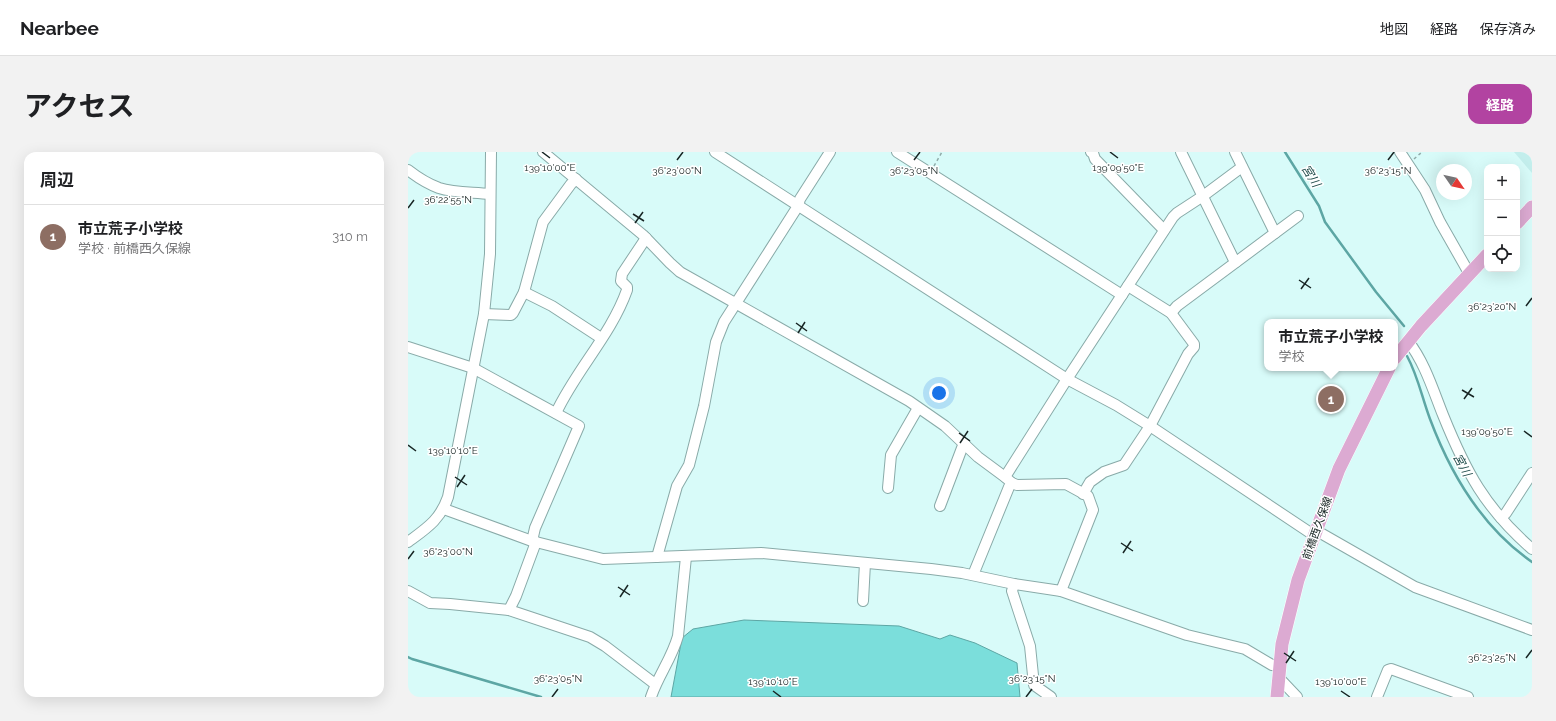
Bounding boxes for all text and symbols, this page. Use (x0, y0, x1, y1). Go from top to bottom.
text: Nearbee (20, 17, 99, 39)
text: 地図 (1380, 21, 1408, 37)
text: 経路 (1430, 21, 1458, 37)
text: 保存済み (1480, 21, 1536, 37)
button: 経路 (1468, 84, 1532, 124)
text: アクセス (24, 90, 135, 123)
text: 139°10'00"E (524, 162, 576, 173)
text: 139°09'50"E (1092, 162, 1144, 173)
water label: 宮川 (1299, 162, 1324, 192)
north arrow (1436, 164, 1472, 200)
map controls (1484, 164, 1520, 272)
button: + (1484, 164, 1520, 200)
text: 36°23'00"N (652, 165, 702, 176)
text: 36°23'05"N (890, 165, 938, 176)
text: 36°23'15"N (1365, 165, 1411, 176)
text: 周辺 (40, 170, 74, 190)
text: 36°22'55"N (424, 194, 472, 205)
button: − (1484, 200, 1520, 236)
text: 市立荒子小学校 (78, 220, 183, 238)
text: 1 (50, 229, 56, 244)
text: 310 m (332, 229, 368, 244)
button: locate (1484, 236, 1520, 272)
text: 学校 · 前橋西久保線 (78, 241, 191, 256)
text: 36°23'20"N (1468, 301, 1516, 312)
popup (1264, 319, 1398, 371)
text: 市立荒子小学校 (1278, 328, 1384, 346)
text: 学校 (1278, 349, 1305, 364)
your location (929, 383, 949, 403)
pin: 1 (1318, 384, 1344, 414)
text: 139°09'50"E (1461, 426, 1513, 437)
text: 139°10'10"E (428, 445, 478, 456)
water label: 宮川 (1450, 451, 1475, 481)
street label: 前橋西久保線 (1300, 495, 1335, 561)
text: 36°23'00"N (423, 546, 473, 557)
text: 36°23'25"N (1468, 652, 1516, 663)
text: 36°23'05"N (534, 673, 582, 684)
text: 36°23'15"N (1009, 673, 1055, 684)
text: 139°10'10"E (748, 676, 798, 687)
text: 139°10'00"E (1315, 676, 1367, 687)

